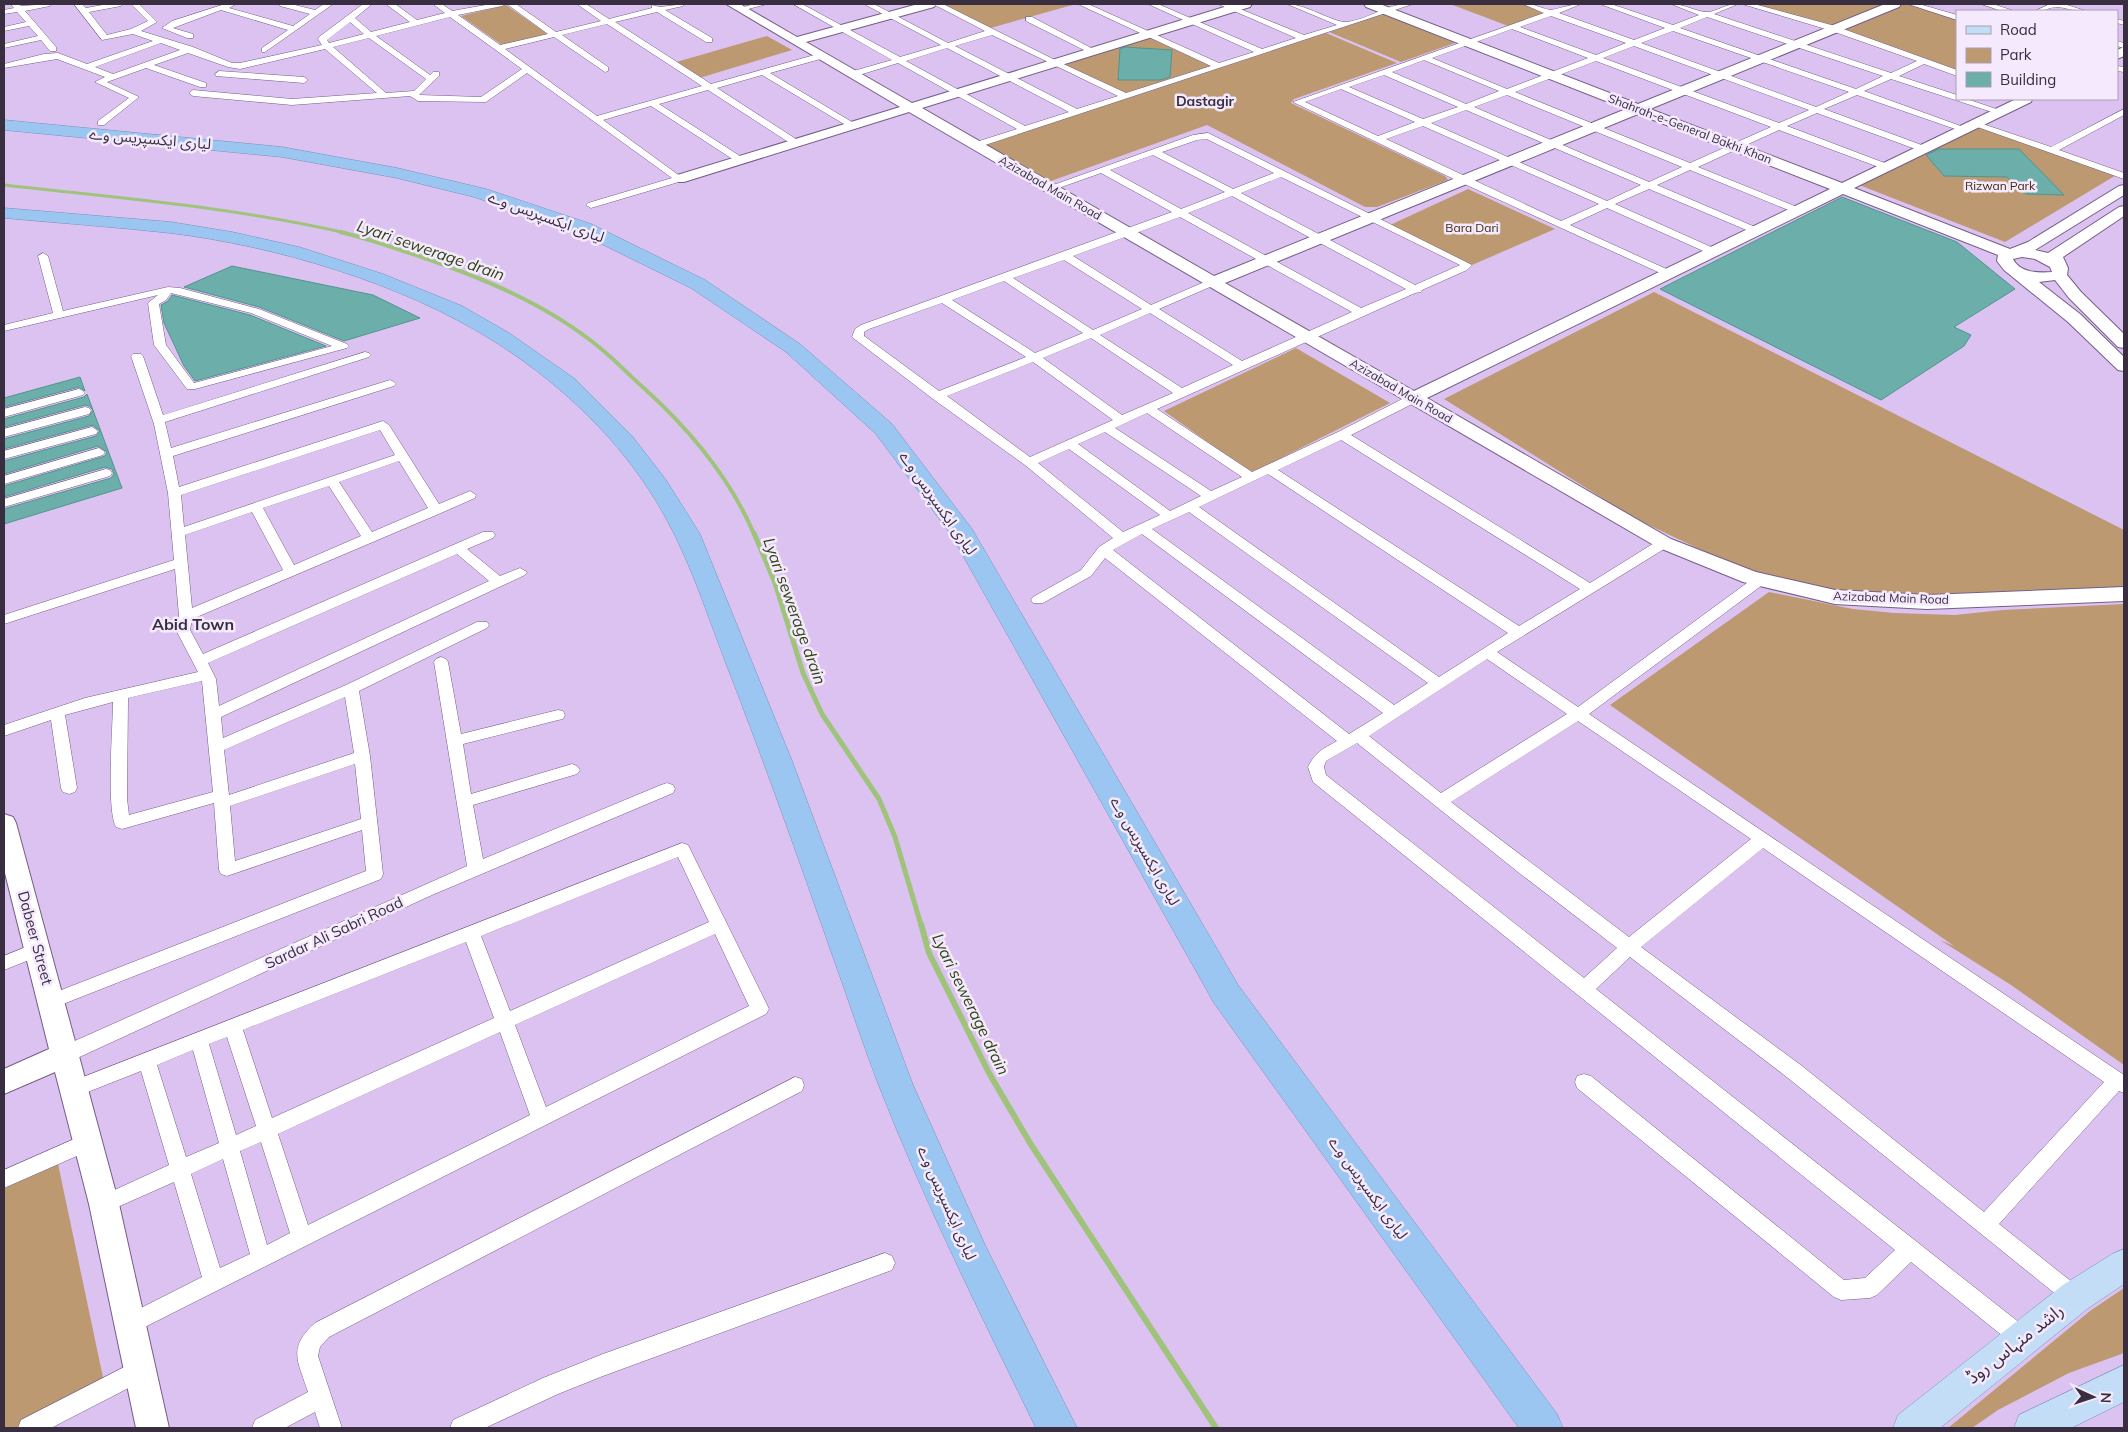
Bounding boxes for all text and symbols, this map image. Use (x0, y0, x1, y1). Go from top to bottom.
legend (1956, 10, 2118, 100)
text: Road (2000, 20, 2037, 39)
text: Park (2000, 45, 2032, 64)
text: Building (2000, 70, 2056, 89)
street label: Shahrah-e-General Bakhi Khan (1606, 90, 1774, 167)
district label: Dastagir (1176, 92, 1235, 110)
street label: لیاری ایکسپریس وے (88, 124, 212, 154)
street label: Azizabad Main Road (996, 152, 1104, 223)
park label: Rizwan Park (1965, 178, 2036, 193)
street label: لیاری ایکسپریس وے (485, 187, 607, 247)
water label: Lyari sewerage drain (355, 215, 507, 285)
park label: Bara Dari (1445, 220, 1499, 235)
street label: Azizabad Main Road (1347, 355, 1455, 426)
street label: لیاری ایکسپریس وے (895, 447, 981, 559)
water label: Lyari sewerage drain (759, 535, 831, 687)
street label: Azizabad Main Road (1833, 588, 1949, 607)
district label: Abid Town (152, 614, 234, 634)
street label: لیاری ایکسپریس وے (1106, 793, 1184, 909)
street label: Dabeer Street (14, 889, 57, 987)
street label: Sardar Ali Sabri Road (262, 892, 406, 973)
water label: Lyari sewerage drain (928, 930, 1014, 1078)
street label: لیاری ایکسپریس وے (1324, 1133, 1412, 1244)
street label: لیاری ایکسپریس وے (913, 1143, 981, 1263)
street label: راشد منہاس روڈ (1961, 1298, 2068, 1389)
north arrow (2068, 1372, 2118, 1422)
text: N (2097, 1392, 2115, 1403)

